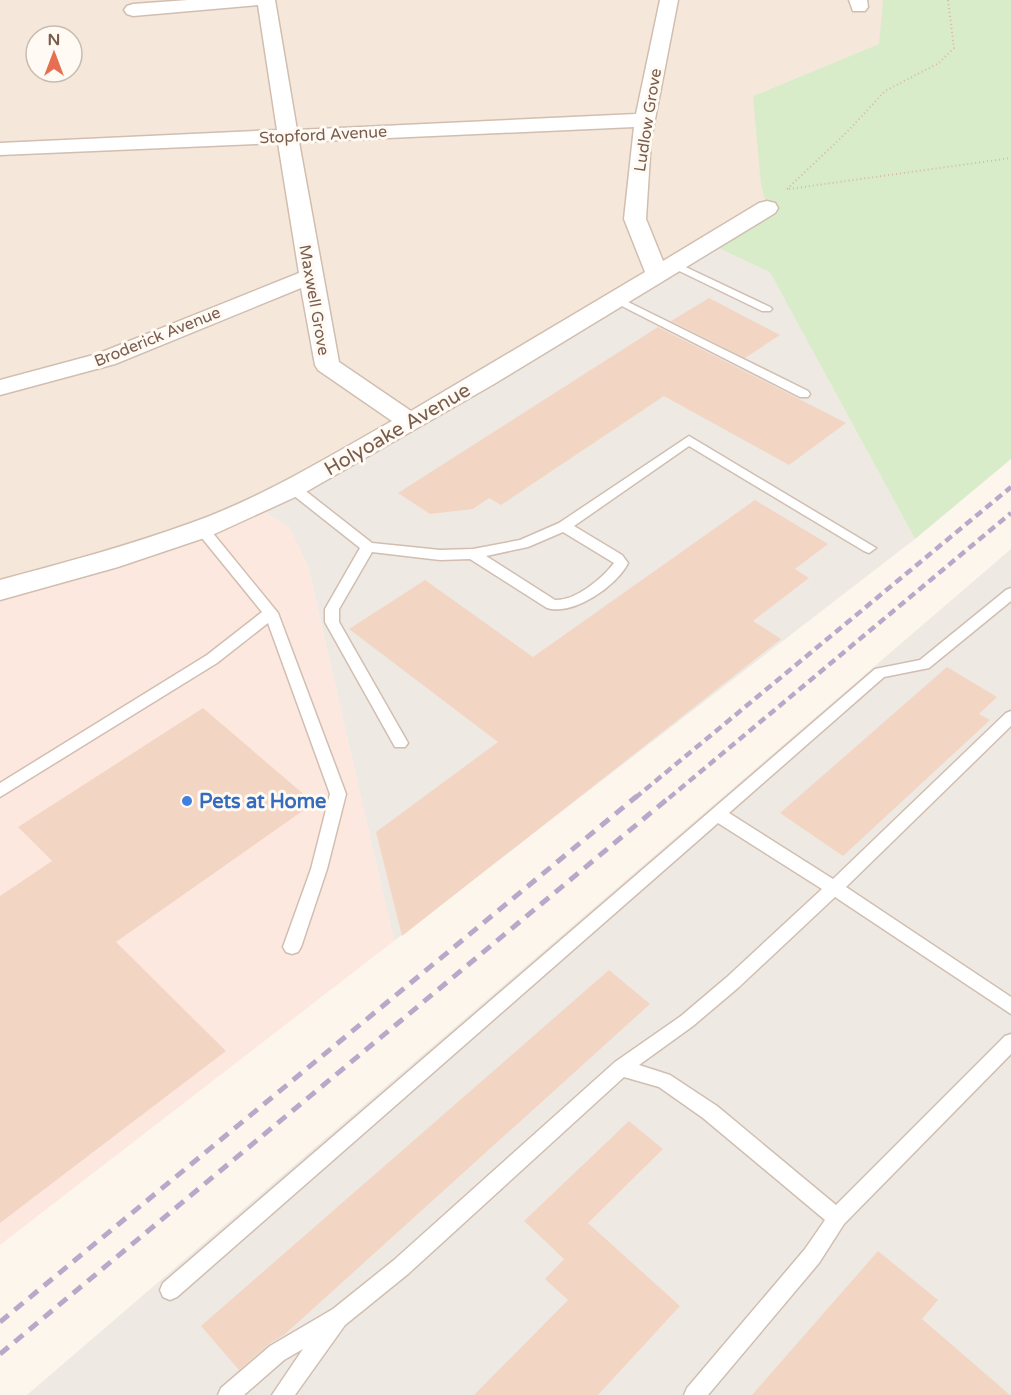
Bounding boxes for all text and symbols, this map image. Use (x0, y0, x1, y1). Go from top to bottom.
north arrow (24, 24, 84, 84)
text: N (48, 30, 60, 50)
street label: Ludlow Grove (630, 67, 666, 173)
street label: Stopford Avenue (259, 122, 388, 148)
street label: Maxwell Grove (294, 243, 334, 357)
street label: Broderick Avenue (91, 302, 223, 371)
street label: Holyoake Avenue (320, 378, 475, 481)
place label: Pets at Home (199, 790, 326, 814)
marker: Pets at Home (180, 794, 194, 808)

